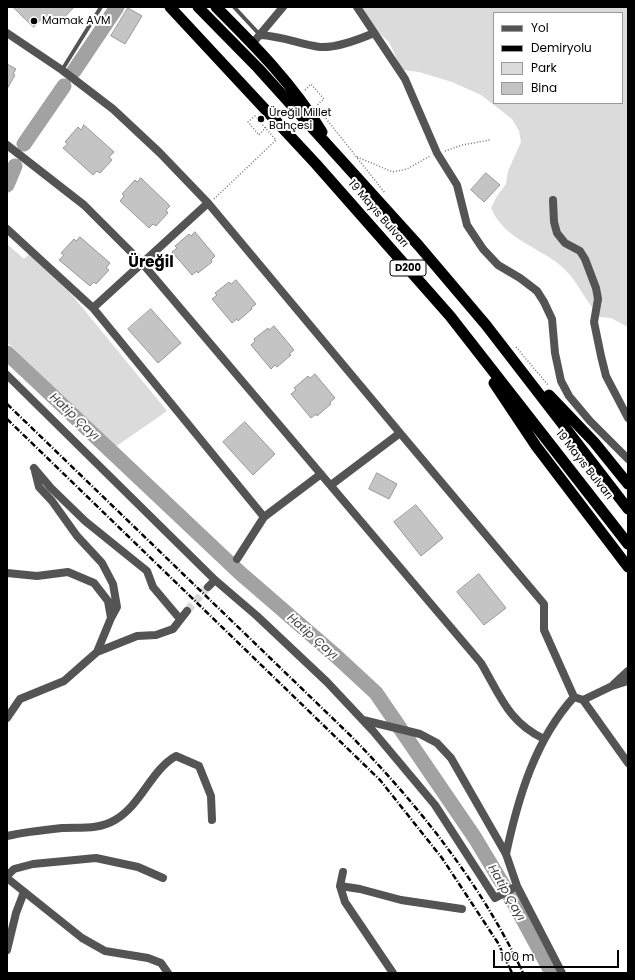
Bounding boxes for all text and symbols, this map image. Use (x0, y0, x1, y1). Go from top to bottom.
legend (493, 12, 623, 104)
place label: Mamak AVM (42, 14, 111, 28)
marker: Mamak AVM (29, 16, 39, 26)
text: Yol (531, 19, 549, 36)
text: Demiryolu (531, 39, 592, 56)
text: Park (531, 59, 557, 76)
text: Bina (531, 79, 557, 96)
place label: Üreğil Millet Bahçesi (269, 106, 332, 132)
marker: Üreğil Millet Bahçesi (256, 114, 266, 124)
street label: 19 Mayıs Bulvarı (345, 178, 411, 250)
district label: Üreğil (128, 254, 174, 272)
road number: D200 (390, 260, 426, 276)
water label: Hatip Çayı (46, 390, 102, 444)
street label: 19 Mayıs Bulvarı (553, 428, 615, 502)
water label: Hatip Çayı (284, 611, 340, 663)
water label: Hatip Çayı (484, 862, 528, 924)
scale bar (495, 942, 621, 968)
text: 100 m (500, 948, 534, 965)

